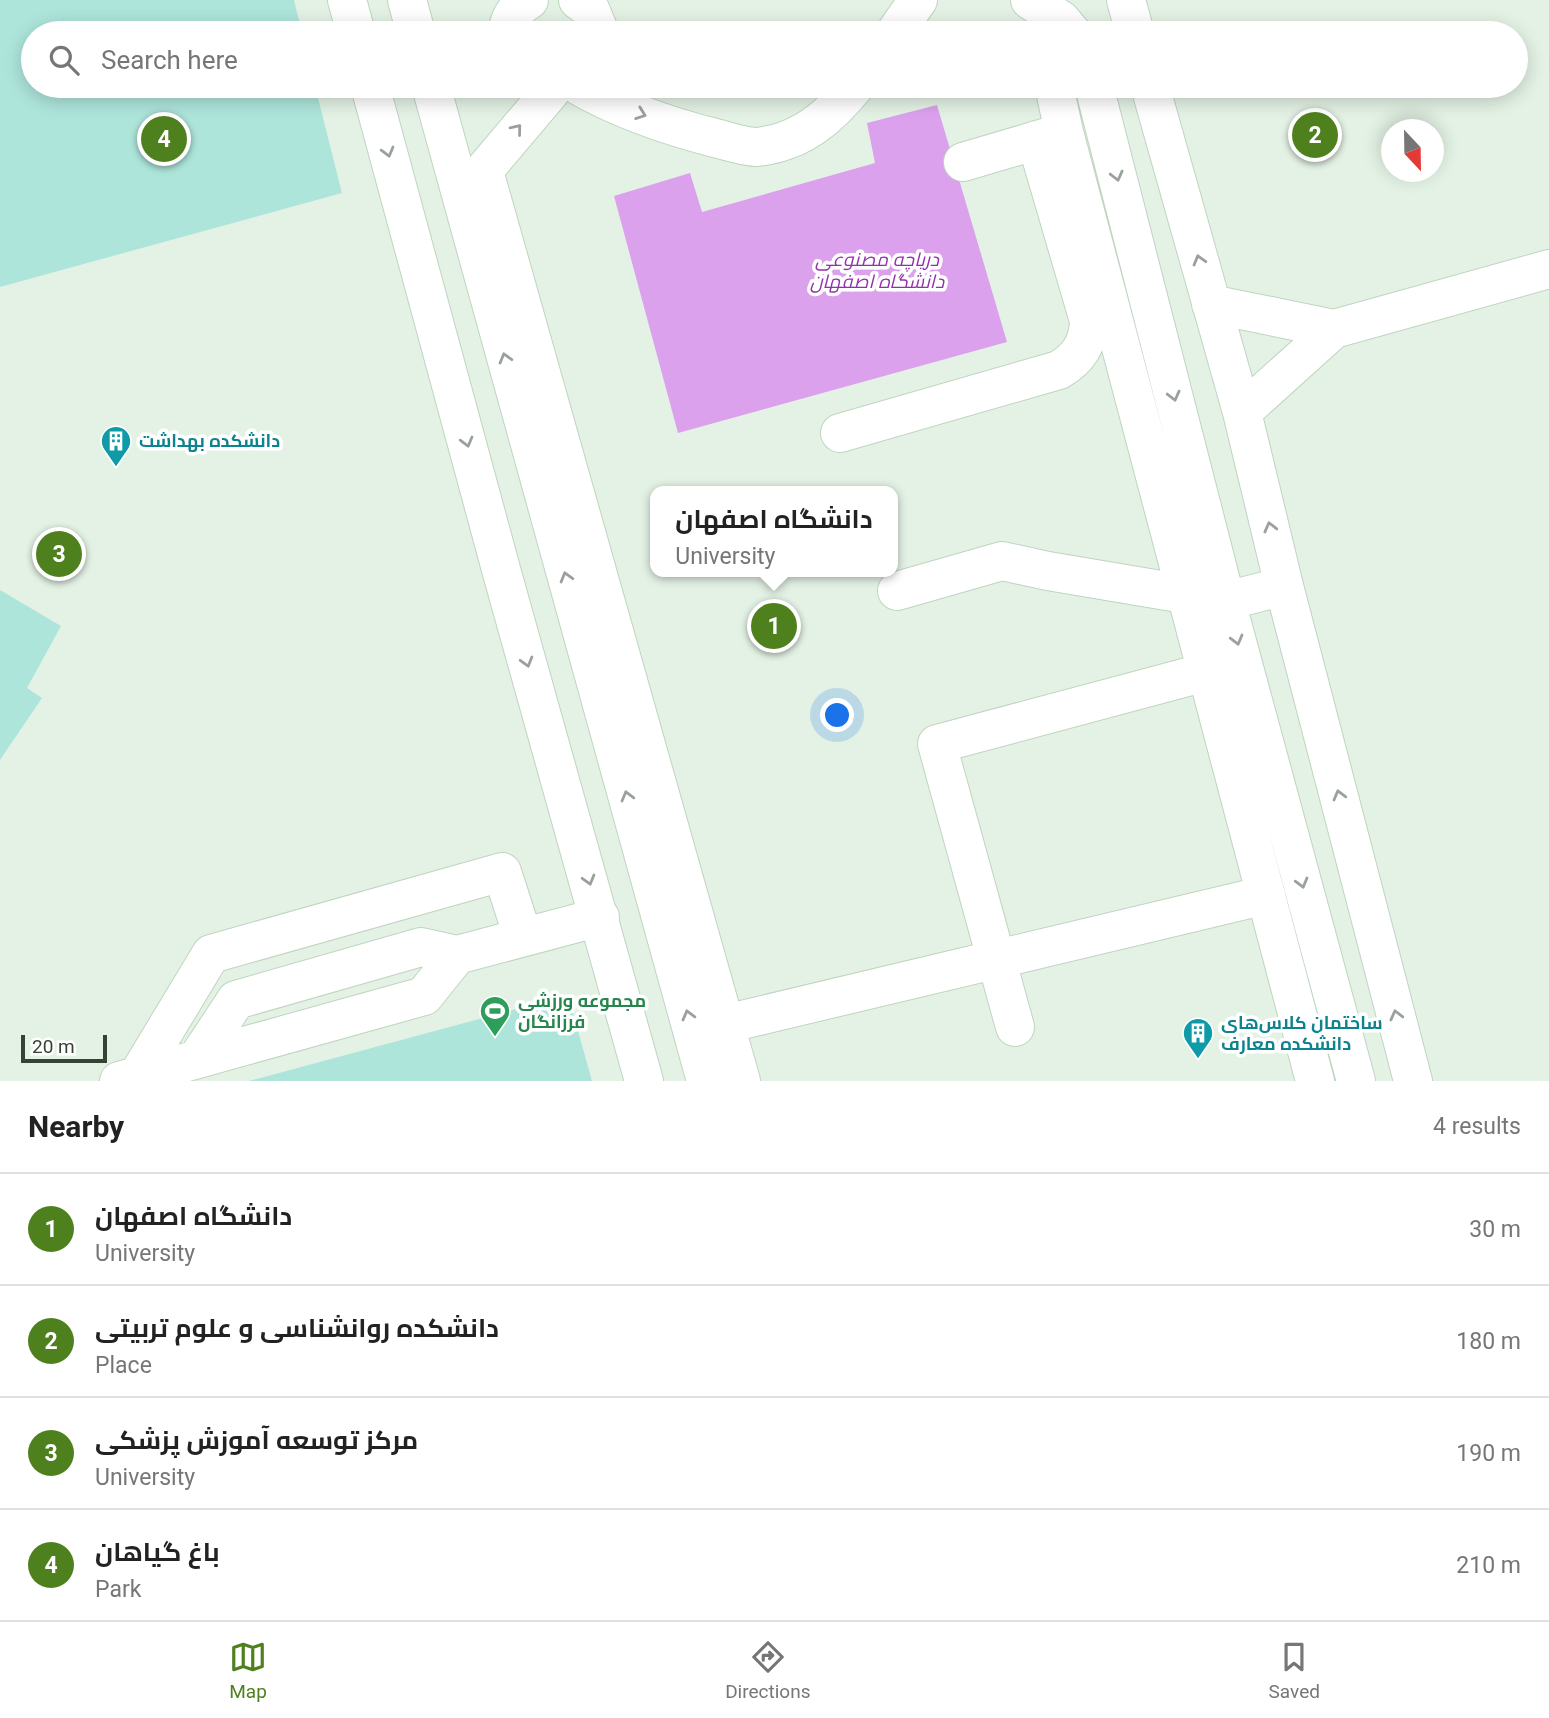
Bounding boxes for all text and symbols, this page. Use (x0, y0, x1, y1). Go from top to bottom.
search box (21, 21, 1528, 98)
icon: search (45, 41, 83, 79)
text: Search here (101, 45, 238, 75)
one-way arrow (635, 106, 647, 120)
pin: 2 (1292, 109, 1338, 161)
pin: 4 (141, 113, 187, 165)
north arrow (1381, 119, 1444, 182)
one-way arrow (509, 125, 522, 137)
one-way arrow (380, 145, 394, 157)
one-way arrow (1109, 170, 1123, 182)
water label: دریاچه مصنوعی دانشگاه اصفهان (810, 248, 945, 293)
one-way arrow (1193, 254, 1207, 266)
one-way arrow (499, 352, 513, 364)
one-way arrow (1166, 390, 1180, 402)
building icon: دانشکده بهداشت (99, 424, 133, 468)
place label: دانشکده بهداشت (139, 430, 280, 452)
one-way arrow (458, 436, 473, 448)
popup (650, 486, 898, 577)
text: دانشگاه اصفهان (675, 504, 873, 534)
one-way arrow (1264, 521, 1278, 533)
pin: 3 (36, 528, 82, 580)
text: University (675, 543, 775, 570)
one-way arrow (560, 571, 574, 583)
pin: 1 (751, 600, 797, 652)
one-way arrow (1229, 634, 1243, 646)
one-way arrow (519, 655, 534, 667)
your location (820, 698, 854, 732)
one-way arrow (1333, 789, 1347, 801)
one-way arrow (620, 790, 635, 802)
one-way arrow (581, 874, 595, 886)
one-way arrow (1294, 877, 1308, 889)
place label: مجموعه ورزشی فرزانگان (518, 990, 646, 1033)
sports icon: مجموعه ورزشی فرزانگان (478, 994, 512, 1038)
one-way arrow (1390, 1009, 1404, 1021)
one-way arrow (681, 1010, 696, 1022)
place label: ساختمان کلاس‌های دانشکده معارف (1221, 1012, 1383, 1054)
building icon: ساختمان کلاس‌های دانشکده معارف (1181, 1016, 1215, 1060)
scale bar (21, 1032, 107, 1064)
text: 20 m (32, 1035, 75, 1058)
text: Nearby (28, 1109, 124, 1144)
text: 4 results (1433, 1113, 1521, 1140)
text: دانشگاه اصفهان (95, 1201, 292, 1231)
text: 1 (44, 1216, 58, 1243)
text: 30 m (1469, 1216, 1521, 1243)
text: University (95, 1240, 195, 1267)
text: دانشکده روانشناسی و علوم تربیتی (95, 1313, 499, 1343)
text: 2 (44, 1328, 58, 1355)
text: 180 m (1456, 1328, 1521, 1355)
text: Place (95, 1352, 152, 1379)
text: مرکز توسعه آموزش پزشکی (95, 1425, 418, 1455)
text: 3 (44, 1440, 58, 1467)
text: 190 m (1456, 1440, 1521, 1467)
text: University (95, 1464, 195, 1491)
text: باغ گیاهان (95, 1537, 220, 1567)
text: 4 (44, 1552, 58, 1579)
text: 210 m (1456, 1552, 1521, 1579)
text: Park (95, 1576, 141, 1603)
tab: Map (229, 1638, 267, 1703)
tab: Directions (725, 1638, 810, 1703)
tab: Saved (1269, 1638, 1320, 1703)

